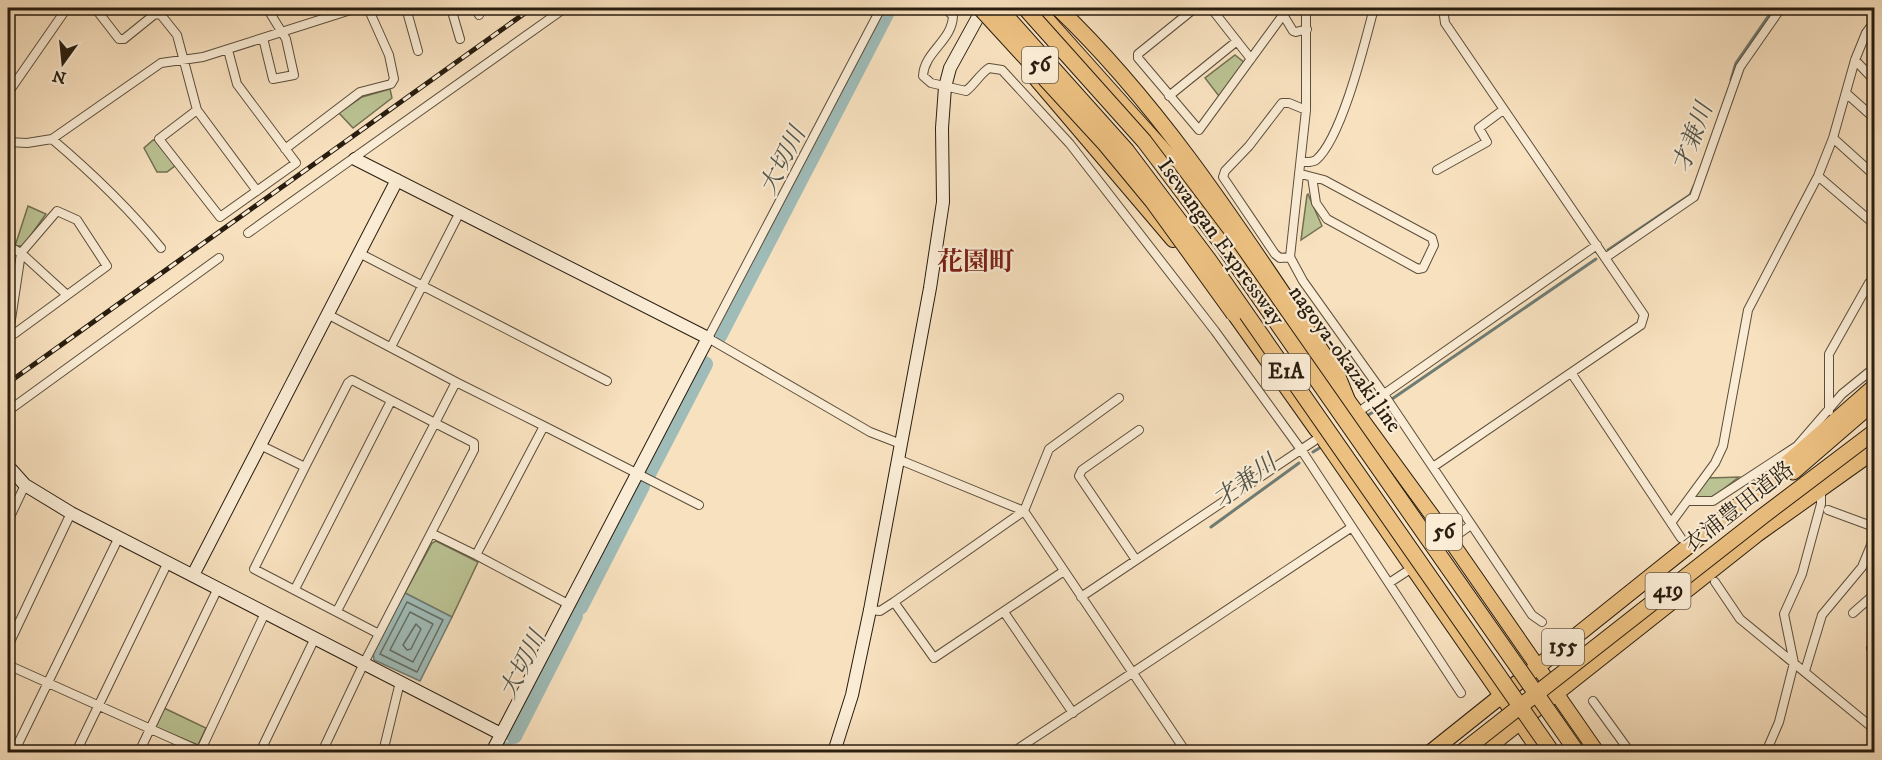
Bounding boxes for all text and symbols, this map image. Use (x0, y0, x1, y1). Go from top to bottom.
north arrow (33, 33, 93, 93)
road number: 56 (1022, 47, 1058, 83)
text: N (50, 65, 68, 88)
water label: 才兼川 (1666, 96, 1721, 177)
water label: 大切川 (753, 119, 814, 200)
street label: Isewangan Expressway (1151, 153, 1291, 331)
district label: 花園町 (937, 246, 1015, 279)
street label: nagoya-okazaki line (1283, 280, 1407, 438)
road number: E1A (1262, 354, 1310, 390)
water label: 才兼川 (1207, 447, 1285, 515)
street label: 衣浦豊田道路 (1679, 456, 1799, 558)
road number: 56 (1426, 514, 1462, 550)
road number: 419 (1646, 573, 1690, 609)
water label: 大切川 (493, 623, 554, 704)
road number: 155 (1542, 629, 1584, 665)

